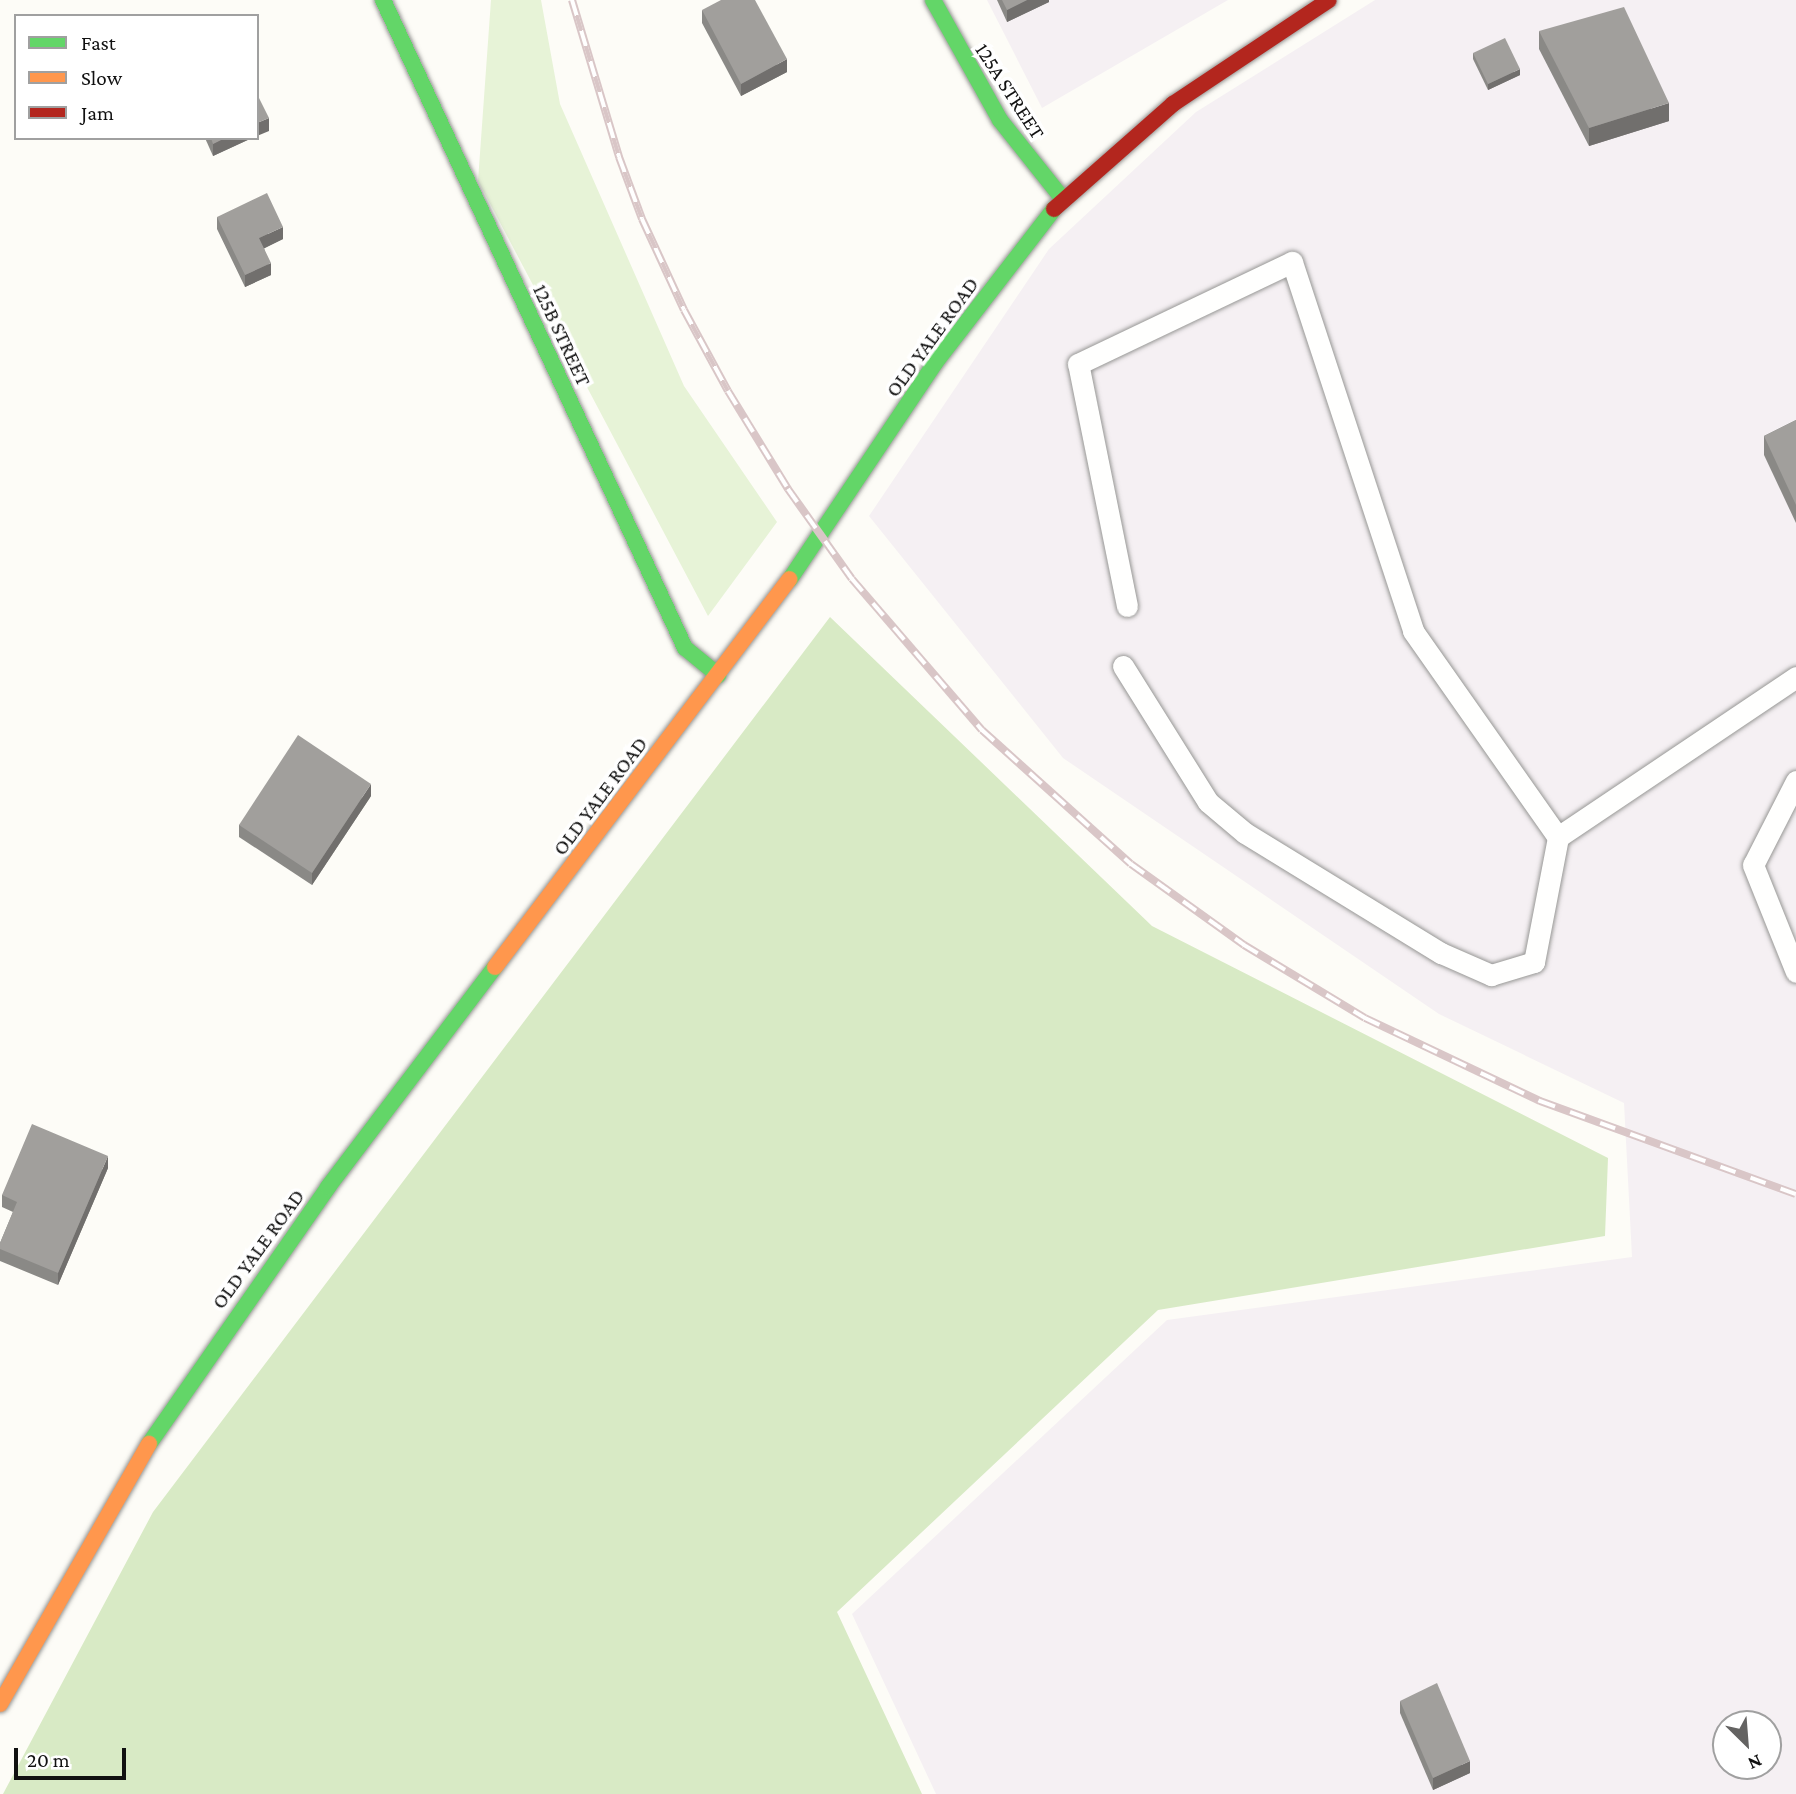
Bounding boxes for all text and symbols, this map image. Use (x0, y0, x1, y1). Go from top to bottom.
legend (14, 14, 259, 140)
text: Fast (81, 31, 116, 55)
street label: 125A STREET (970, 38, 1050, 144)
text: Slow (81, 66, 122, 90)
text: Jam (81, 101, 114, 125)
street label: OLD YALE ROAD (880, 272, 984, 402)
street label: 125B STREET (527, 280, 597, 390)
street label: OLD YALE ROAD (547, 732, 653, 860)
street label: OLD YALE ROAD (206, 1184, 310, 1314)
north arrow (1712, 1710, 1782, 1780)
scale bar (18, 1734, 130, 1778)
text: 20 m (27, 1748, 70, 1772)
text: N (1745, 1750, 1766, 1775)

